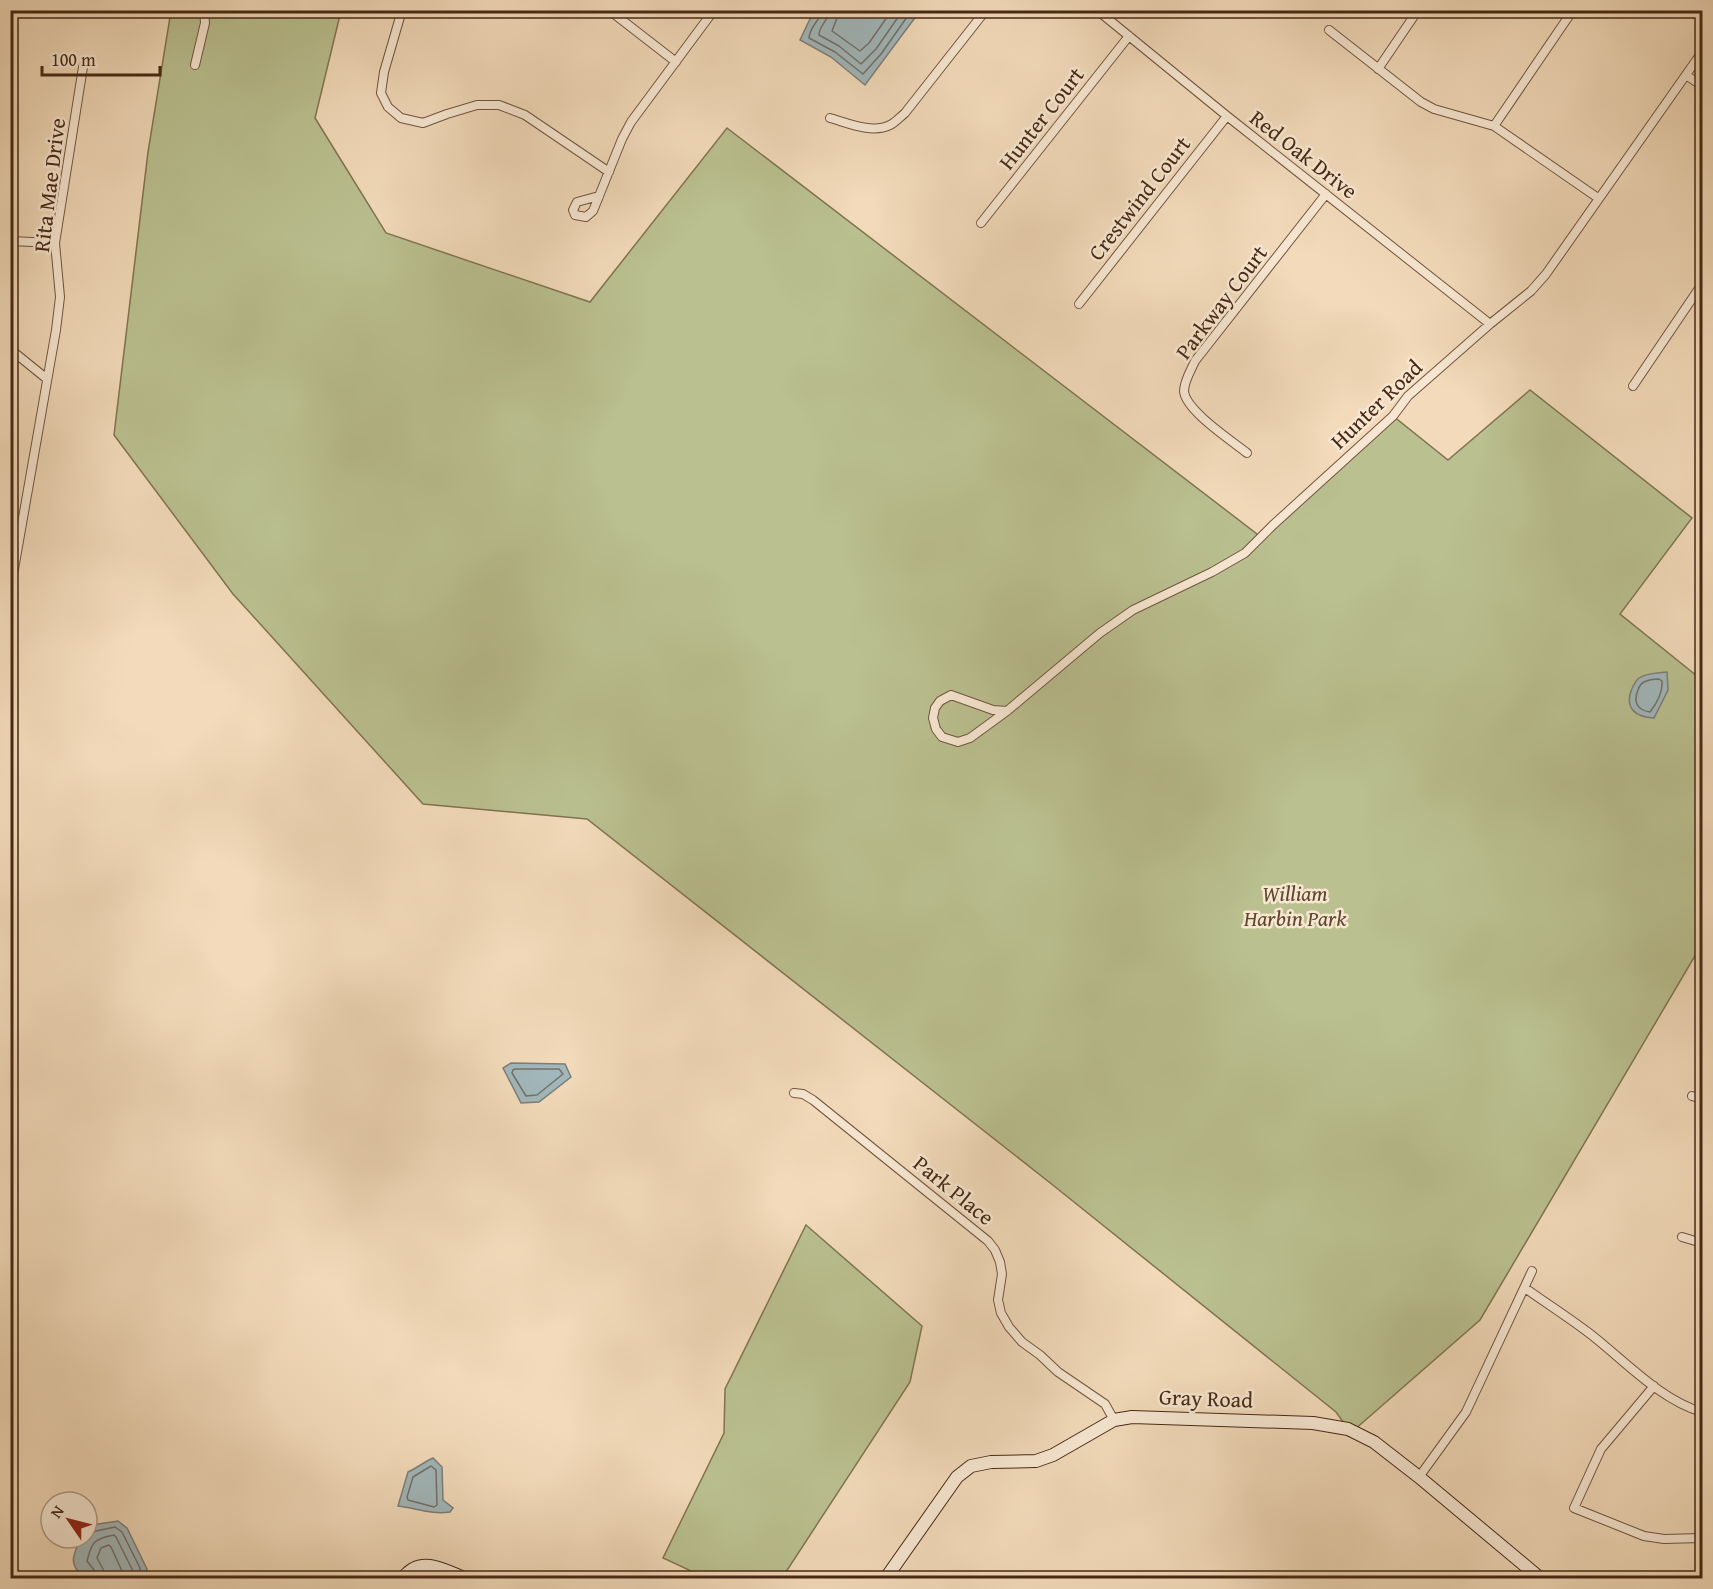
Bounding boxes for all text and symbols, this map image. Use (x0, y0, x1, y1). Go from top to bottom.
scale bar (42, 39, 160, 77)
text: 100 m (51, 46, 96, 73)
street label: Hunter Court (991, 60, 1092, 176)
street label: Red Oak Drive (1243, 102, 1365, 206)
street label: Rita Mae Drive (25, 116, 73, 254)
street label: Crestwind Court (1080, 129, 1198, 267)
street label: Parkway Court (1167, 238, 1275, 366)
street label: Hunter Road (1323, 352, 1429, 456)
park label: William Harbin Park (1243, 877, 1347, 934)
street label: Park Place (907, 1147, 1001, 1233)
street label: Gray Road (1158, 1380, 1254, 1416)
north arrow (39, 1490, 99, 1550)
text: N (44, 1500, 70, 1523)

